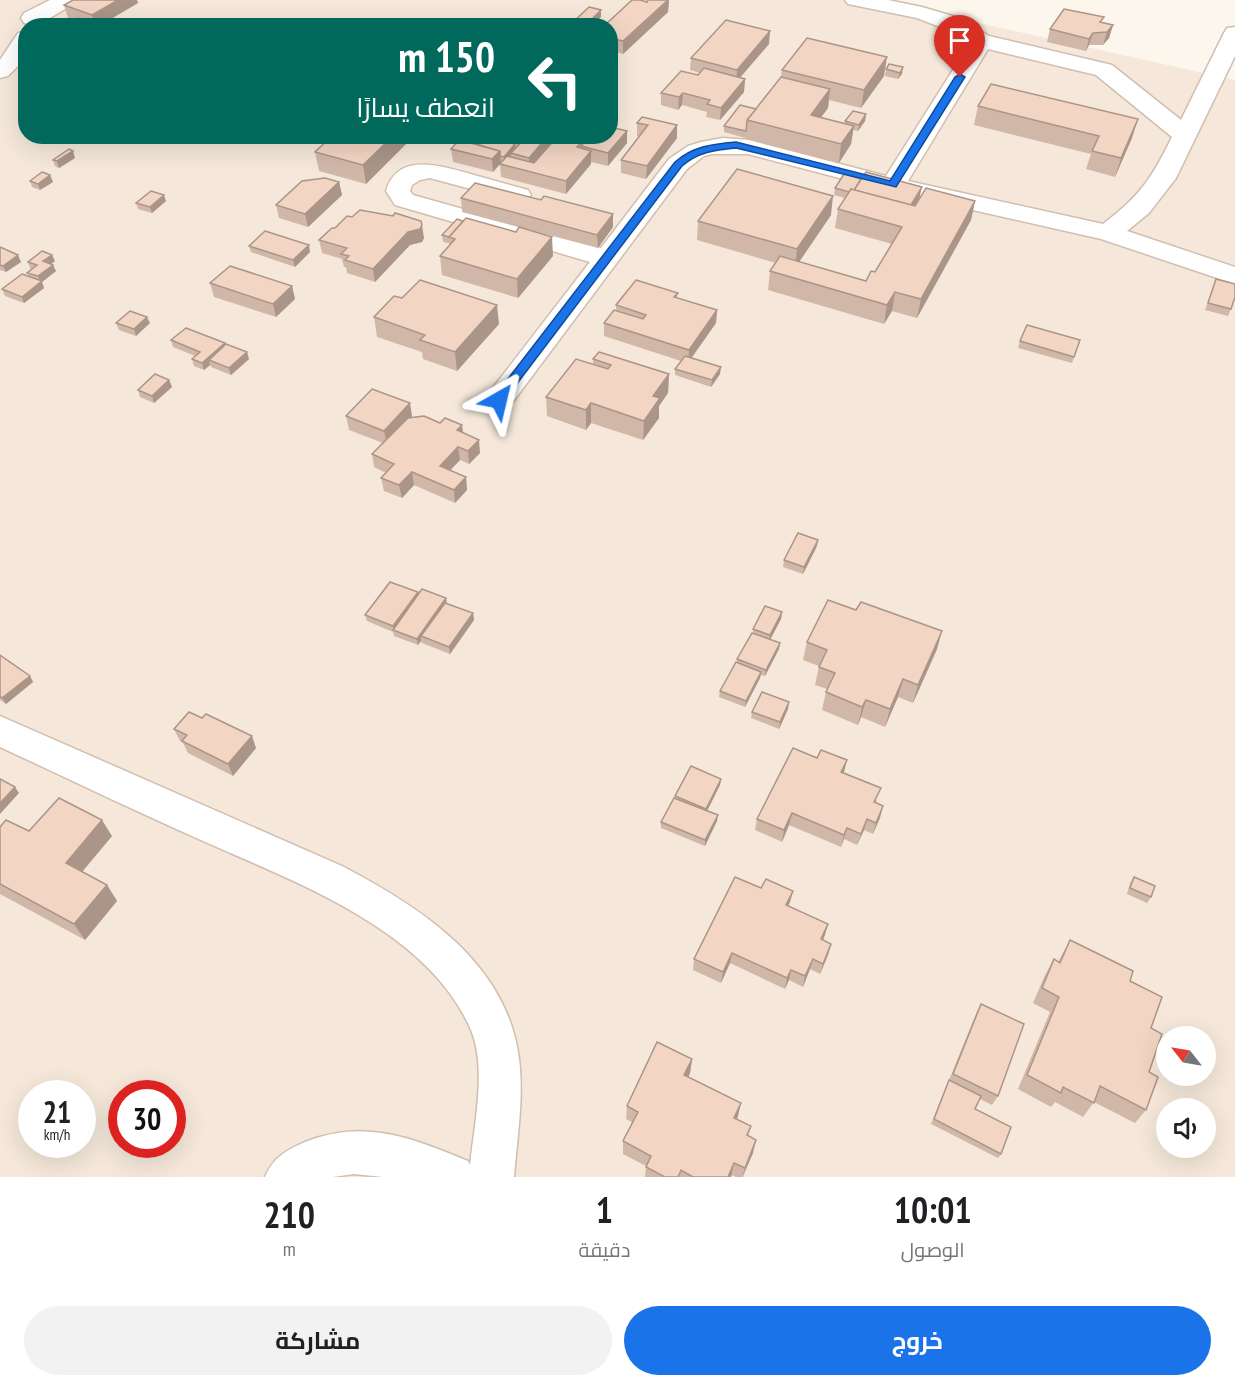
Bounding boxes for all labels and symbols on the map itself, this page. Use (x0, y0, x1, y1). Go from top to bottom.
pin (934, 15, 985, 77)
position arrow (467, 368, 531, 432)
north arrow (1156, 1026, 1216, 1086)
speed limit sign: 30 (108, 1080, 186, 1158)

